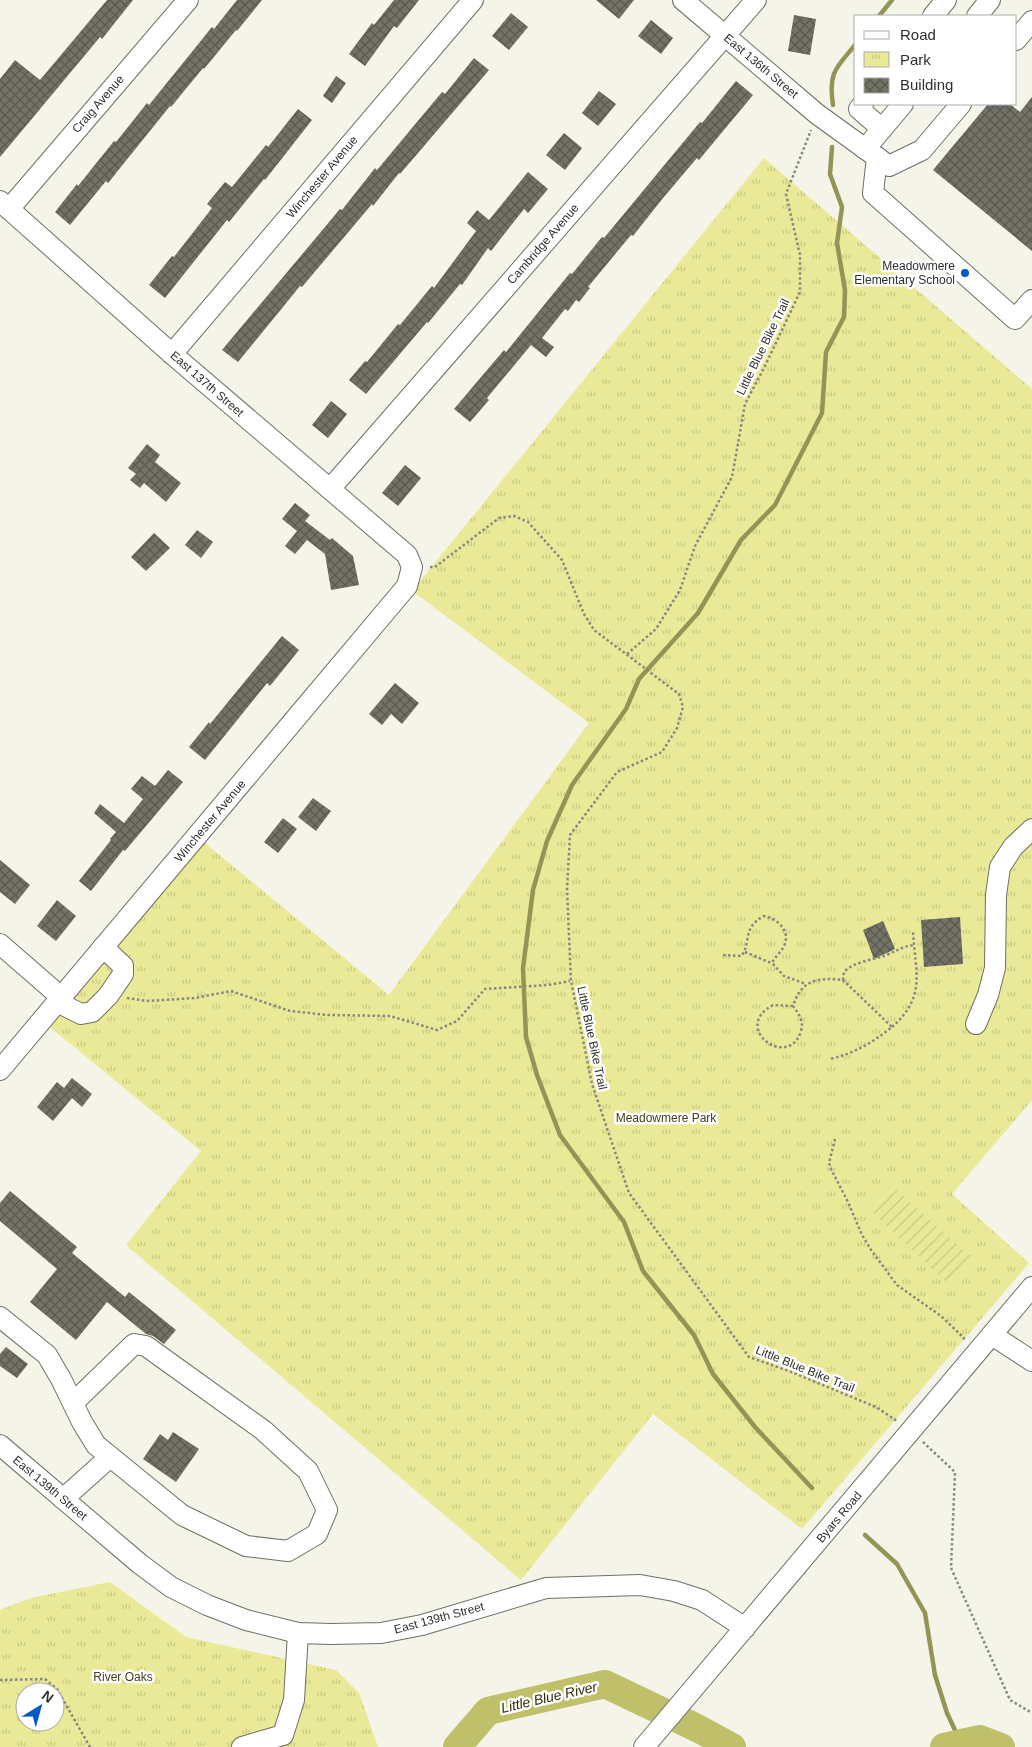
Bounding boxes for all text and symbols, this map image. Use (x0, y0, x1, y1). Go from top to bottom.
legend (854, 15, 1017, 105)
text: Road (900, 26, 936, 43)
street label: East 136th Street (721, 31, 802, 102)
text: Park (900, 51, 931, 68)
street label: Craig Avenue (69, 72, 127, 136)
text: Building (900, 76, 953, 93)
street label: Winchester Avenue (283, 133, 361, 221)
street label: Cambridge Avenue (504, 201, 582, 287)
place label: Meadowmere Elementary School (854, 259, 955, 287)
marker: Meadowmere Elementary School (959, 267, 971, 279)
street label: Little Blue Bike Trail (734, 297, 792, 397)
street label: East 137th Street (167, 348, 247, 420)
street label: Winchester Avenue (171, 777, 249, 865)
street label: Little Blue Bike Trail (574, 985, 610, 1091)
park label: Meadowmere Park (616, 1111, 717, 1125)
street label: Little Blue Bike Trail (754, 1343, 856, 1395)
street label: East 139th Street (10, 1453, 91, 1524)
street label: Byars Road (813, 1488, 865, 1546)
street label: East 139th Street (392, 1599, 486, 1637)
park label: River Oaks (93, 1670, 153, 1684)
water label: Little Blue River (499, 1678, 600, 1716)
north arrow (15, 1682, 65, 1732)
text: N (39, 1687, 57, 1706)

